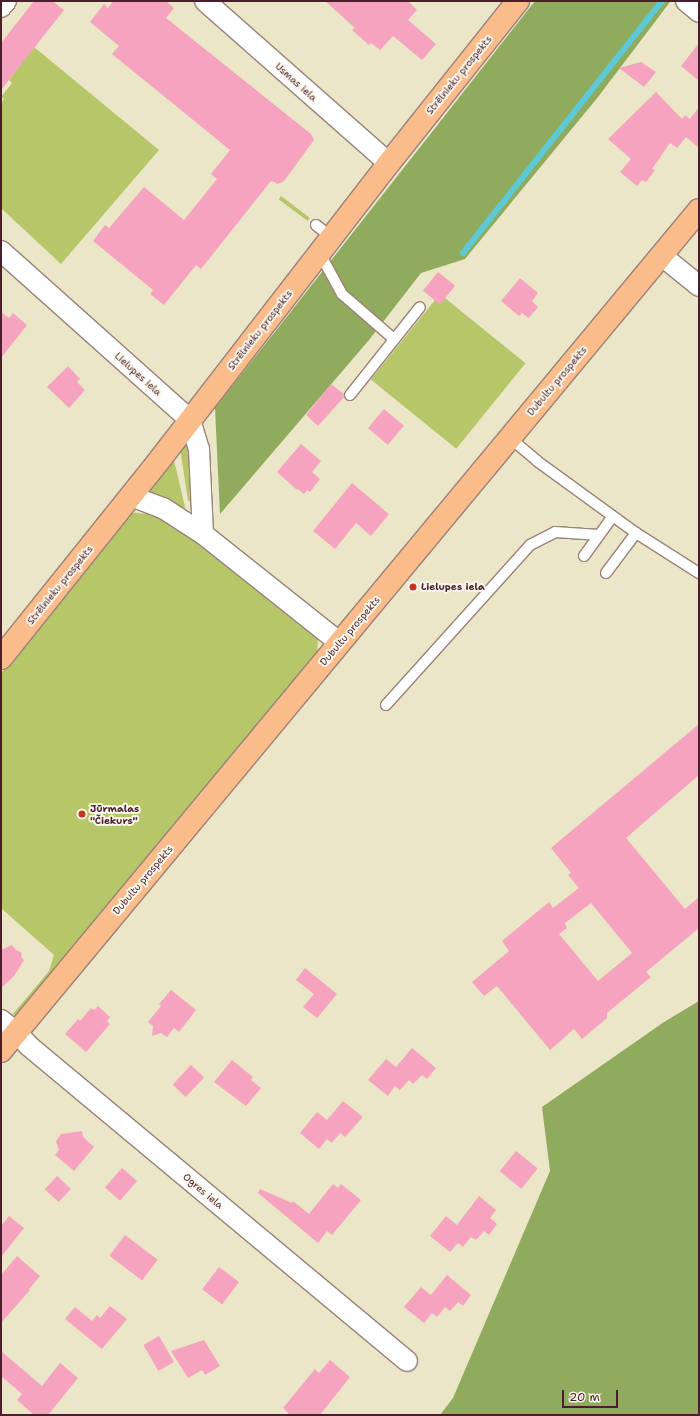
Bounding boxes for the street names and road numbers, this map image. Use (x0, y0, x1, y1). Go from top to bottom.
street label: Strēlnieku prospekts (424, 33, 494, 117)
street label: Usmas iela (273, 60, 319, 104)
street label: Strēlnieku prospekts (225, 288, 295, 372)
street label: Dubultu prospekts (525, 344, 589, 418)
street label: Lielupes iela (112, 350, 164, 398)
street label: Strēlnieku prospekts (25, 543, 95, 627)
street label: Dubultu prospekts (318, 594, 382, 668)
street label: Dubultu prospekts (111, 843, 175, 917)
street label: Ogres iela (180, 1171, 226, 1211)

